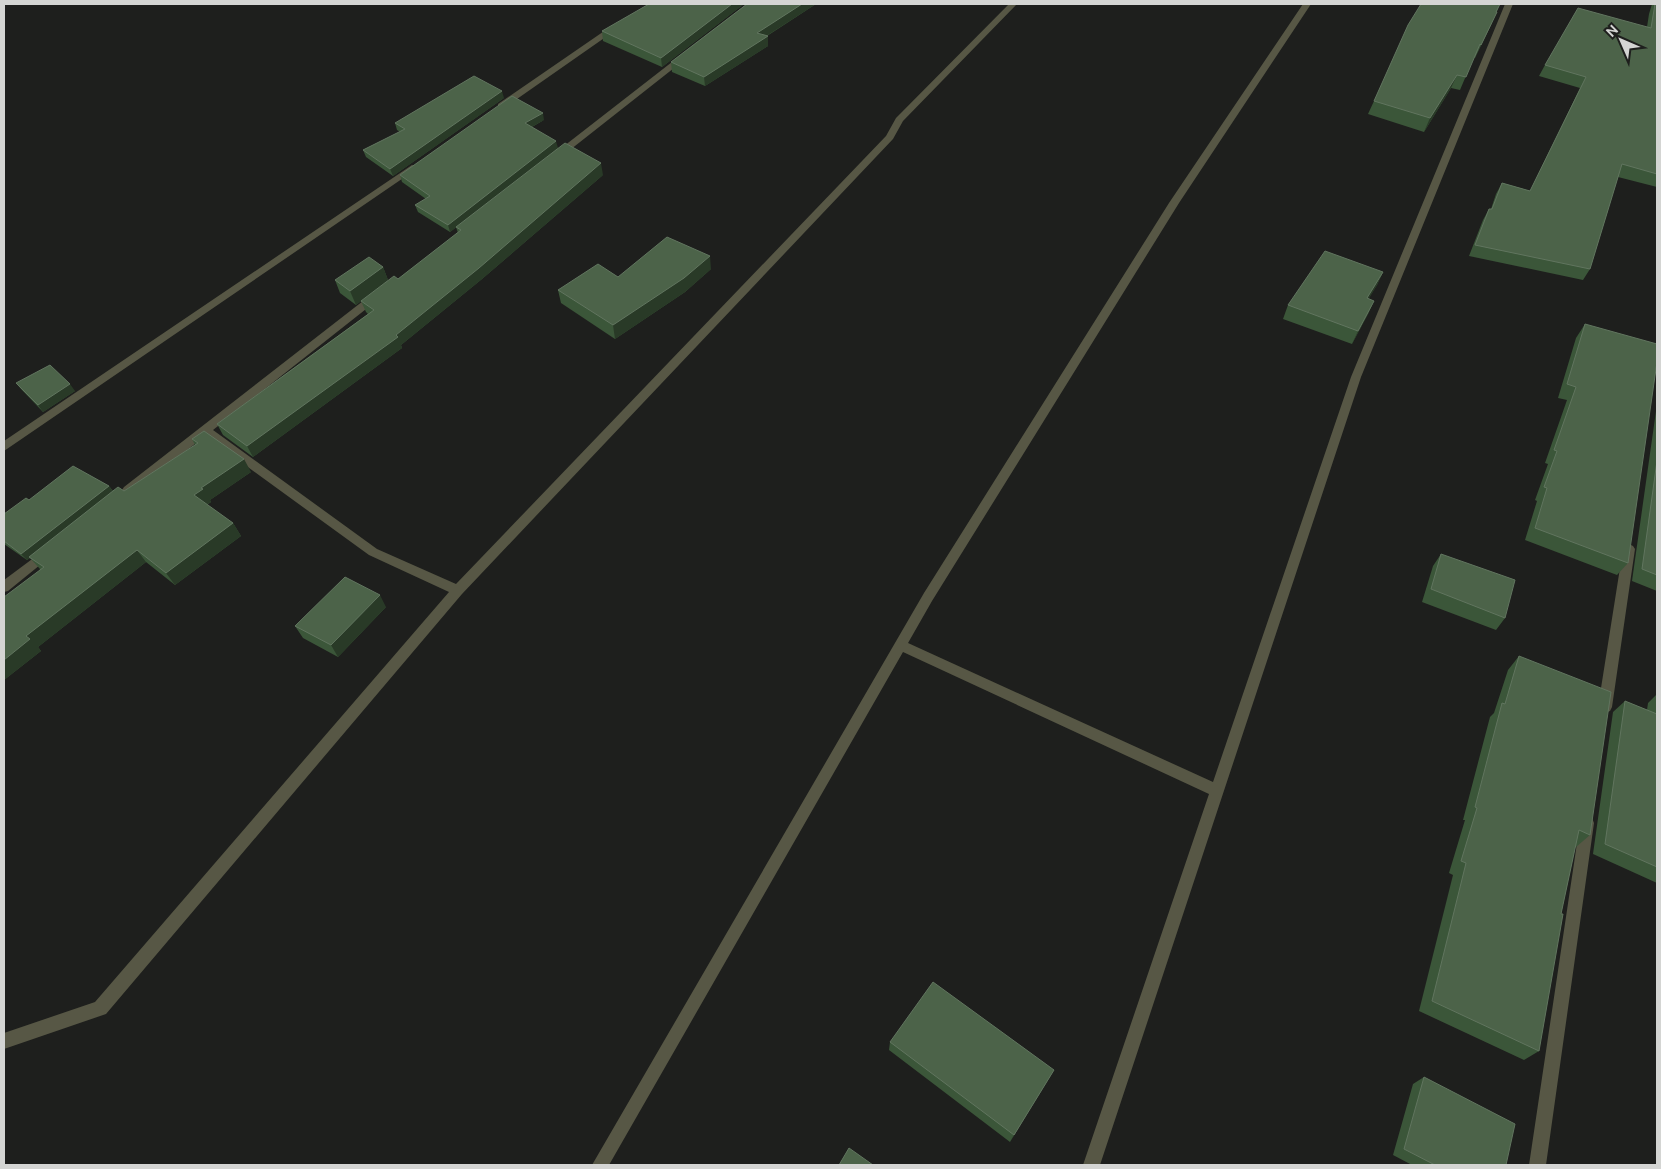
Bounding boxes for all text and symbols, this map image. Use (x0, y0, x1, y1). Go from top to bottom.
north arrow (1596, 15, 1646, 65)
text: N (1602, 21, 1621, 40)

